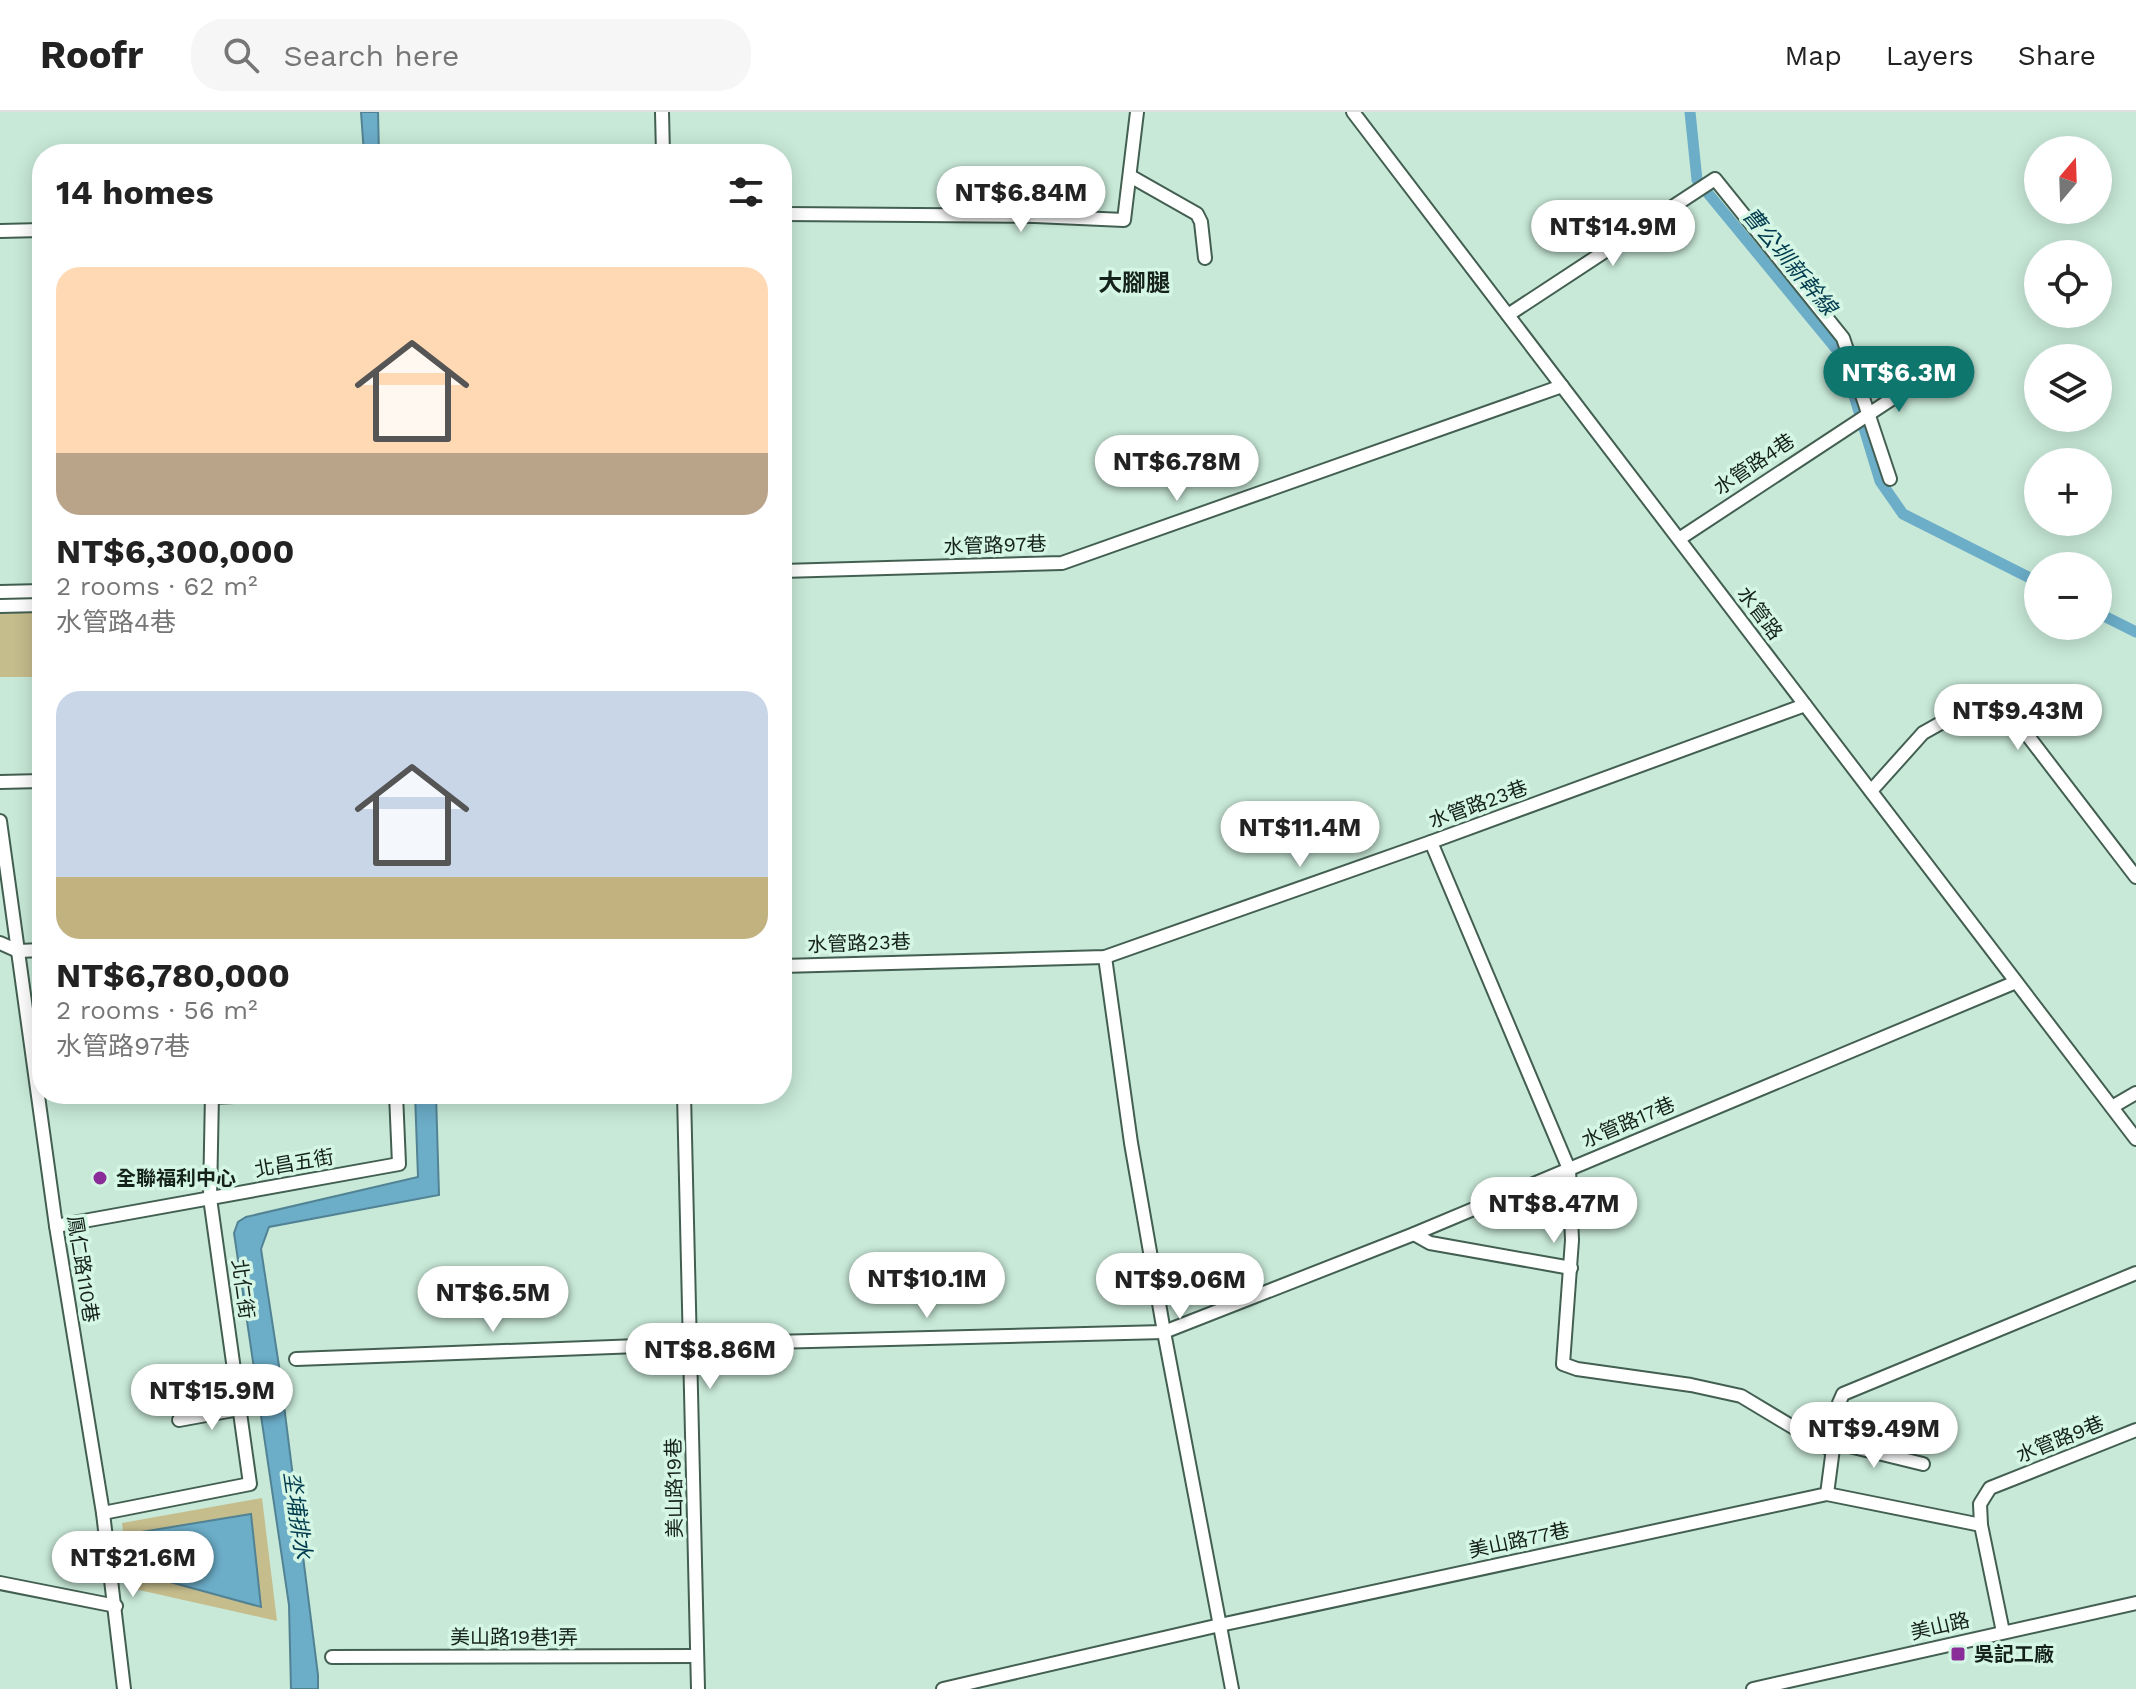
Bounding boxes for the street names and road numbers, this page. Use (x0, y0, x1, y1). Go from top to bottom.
street label: 水管路4巷 (1709, 428, 1799, 500)
street label: 水管路97巷 (943, 531, 1047, 559)
street label: 水管路 (1732, 582, 1788, 644)
street label: 水管路23巷 (1425, 775, 1531, 833)
street label: 水管路23巷 (807, 929, 911, 957)
street label: 水管路17巷 (1578, 1092, 1678, 1152)
street label: 北昌五街 (253, 1144, 335, 1182)
street label: 鳳仁路110巷 (63, 1214, 103, 1324)
street label: 北仁街 (227, 1258, 259, 1320)
street label: 水管路9巷 (2013, 1411, 2107, 1467)
street label: 美山路19巷 (661, 1438, 687, 1538)
street label: 美山路77巷 (1466, 1518, 1572, 1562)
street label: 美山路 (1908, 1608, 1972, 1644)
street label: 美山路19巷1弄 (450, 1625, 578, 1649)

